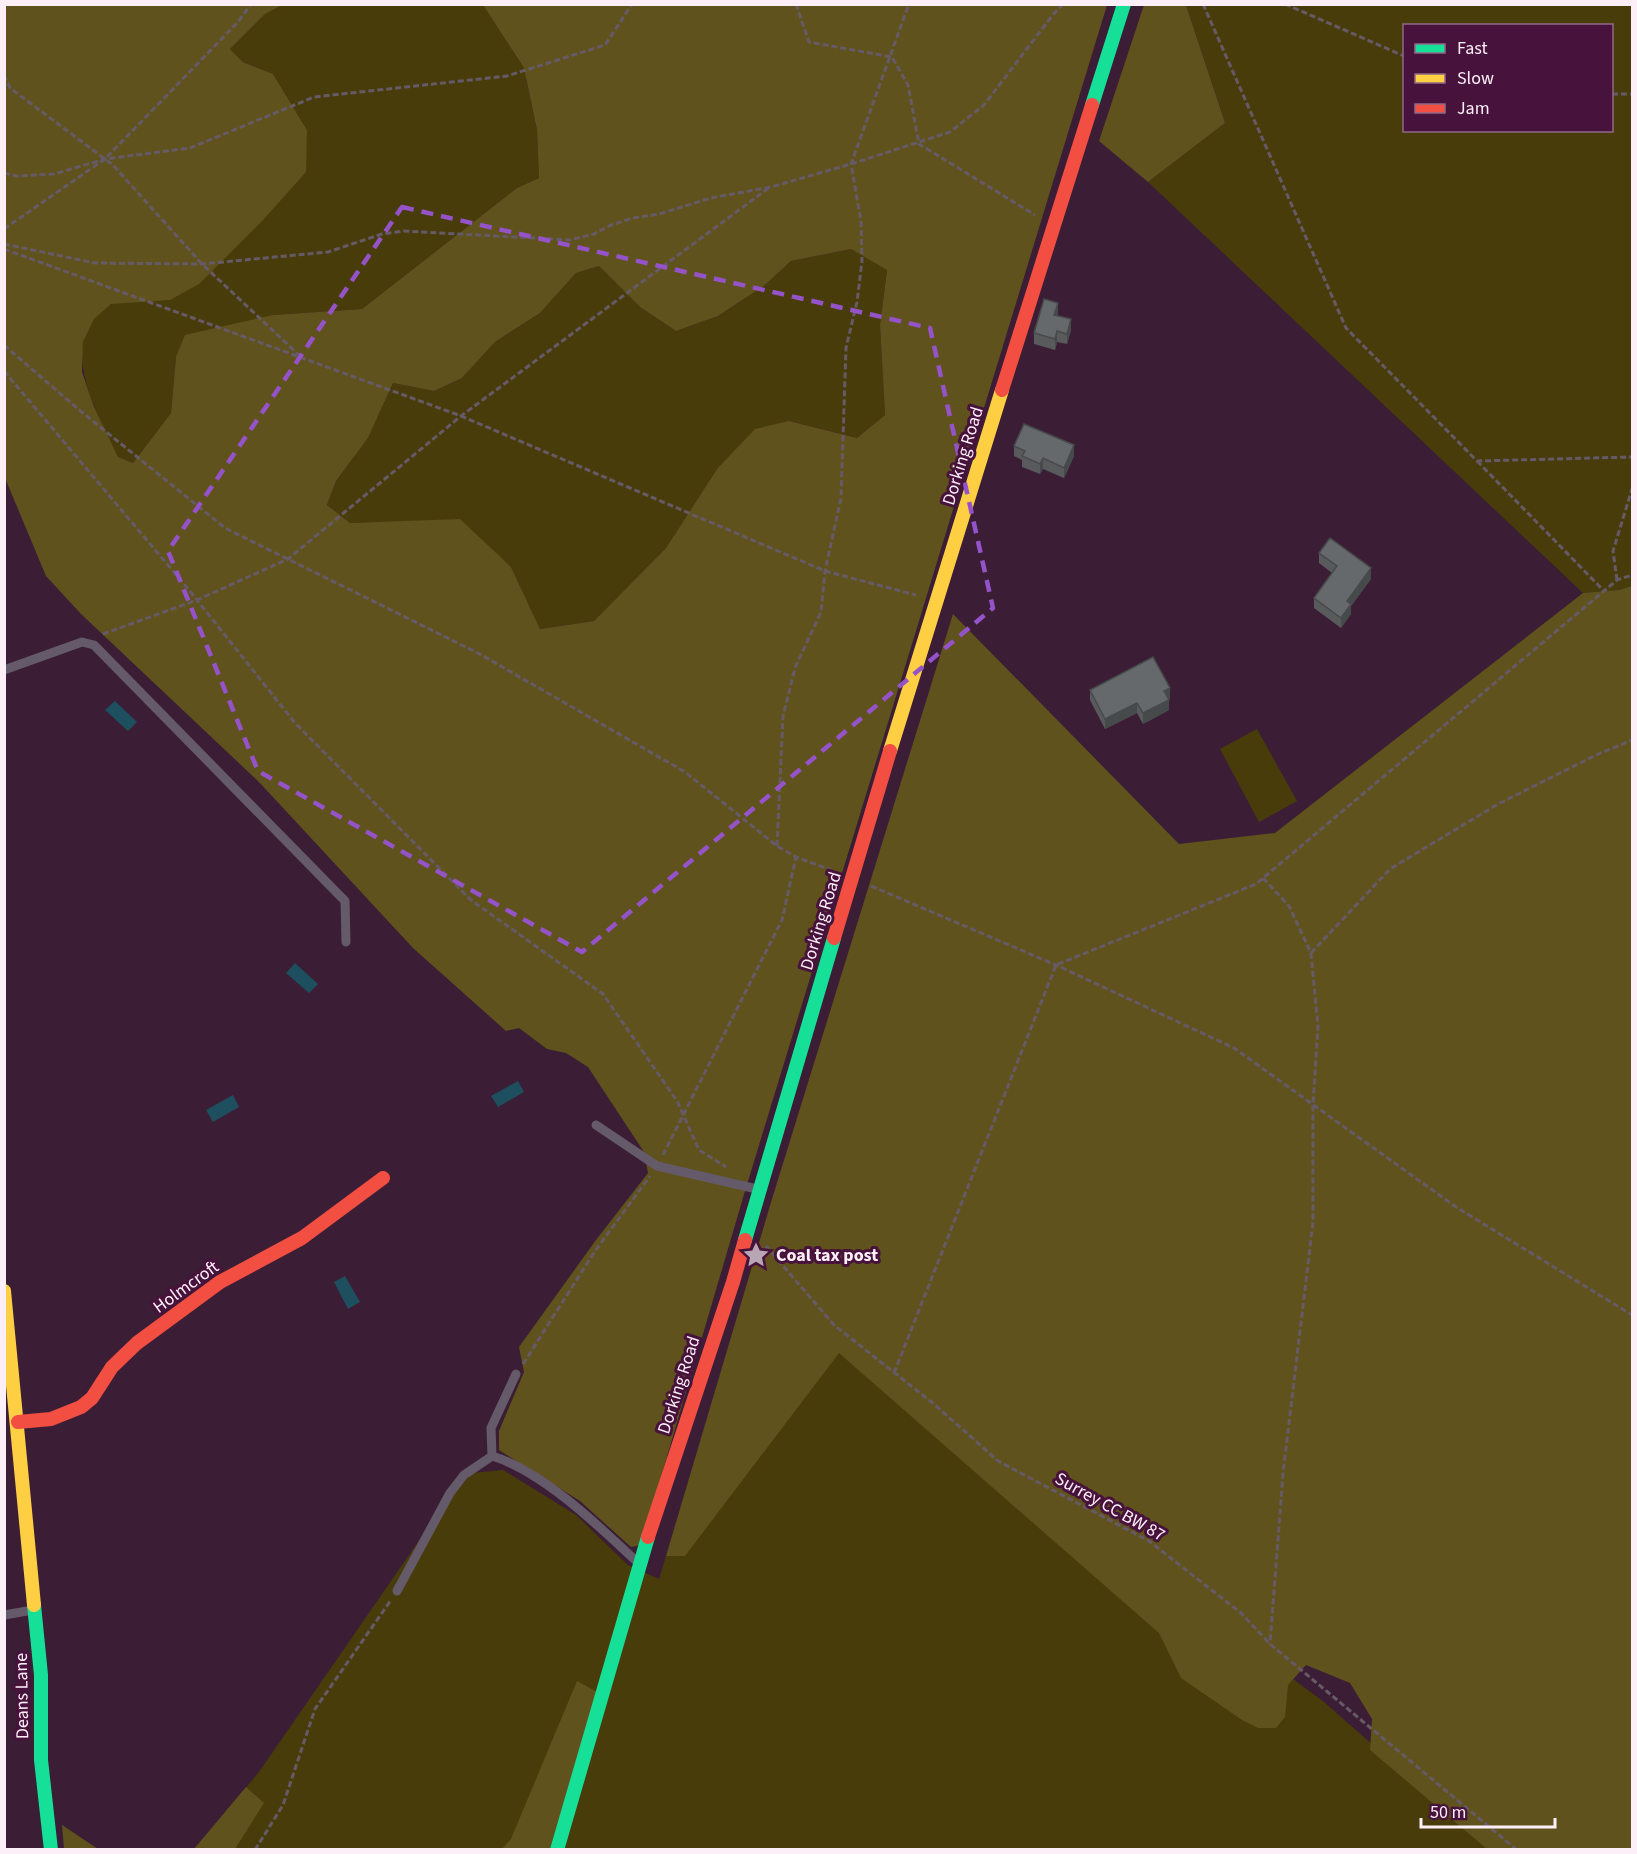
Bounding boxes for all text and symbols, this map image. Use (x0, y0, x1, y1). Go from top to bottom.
legend (1403, 24, 1613, 132)
text: Fast (1457, 36, 1488, 61)
text: Slow (1457, 66, 1494, 91)
text: Jam (1457, 96, 1490, 121)
street label: Dorking Road (936, 404, 990, 508)
street label: Dorking Road (794, 869, 848, 973)
place icon: Coal tax post (741, 1240, 771, 1270)
place label: Coal tax post (776, 1243, 878, 1268)
street label: Holmcroft (148, 1254, 224, 1319)
street label: Dorking Road (651, 1333, 707, 1437)
street label: Surrey CC BW 87 (1050, 1466, 1170, 1548)
street label: Deans Lane (9, 1653, 35, 1739)
scale bar (1421, 1791, 1554, 1829)
text: 50 m (1430, 1800, 1466, 1825)

